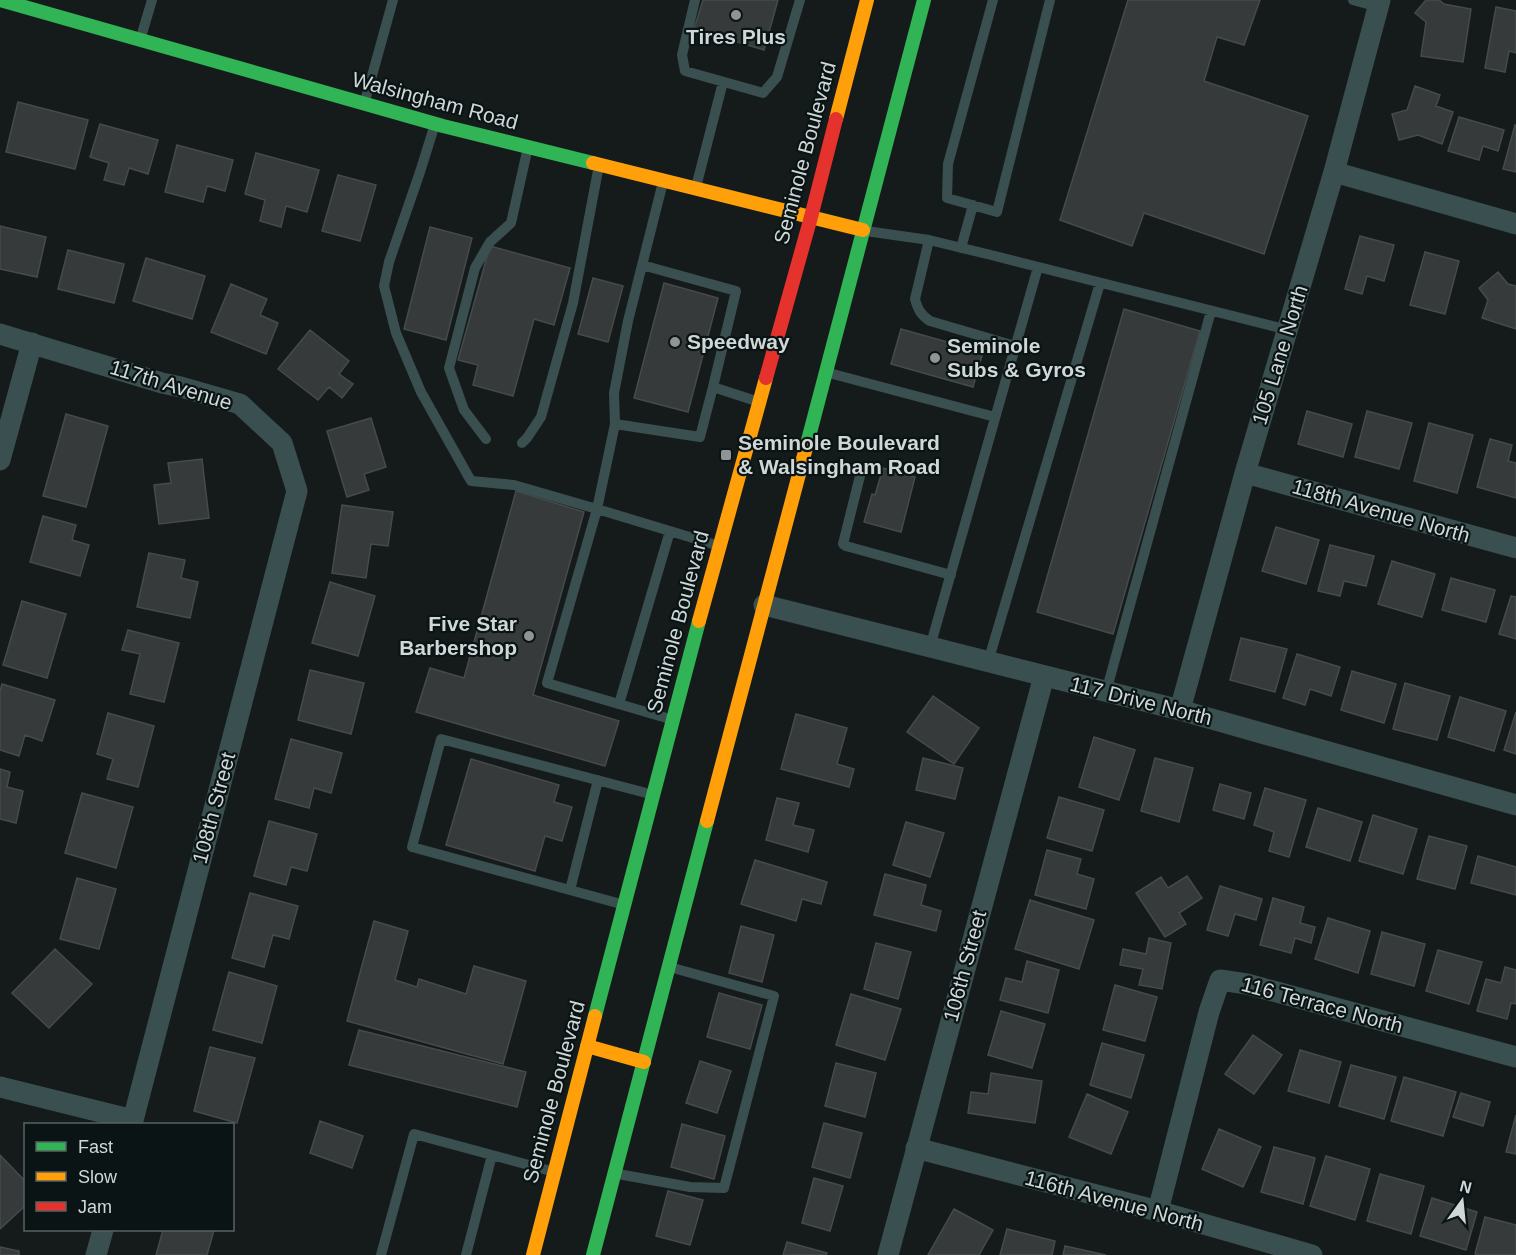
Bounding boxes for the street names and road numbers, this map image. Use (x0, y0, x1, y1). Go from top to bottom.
street label: Seminole Boulevard (769, 59, 840, 247)
street label: Walsingham Road (350, 67, 521, 134)
street label: 105 Lane North (1247, 282, 1312, 427)
street label: 117th Avenue (107, 355, 235, 414)
street label: 118th Avenue North (1290, 474, 1473, 547)
street label: Seminole Boulevard (642, 528, 713, 716)
street label: 117 Drive North (1068, 672, 1214, 729)
street label: 108th Street (188, 749, 239, 866)
street label: 106th Street (939, 907, 990, 1024)
street label: 116 Terrace North (1239, 972, 1405, 1037)
street label: Seminole Boulevard (518, 998, 589, 1186)
street label: 116th Avenue North (1022, 1166, 1206, 1235)

